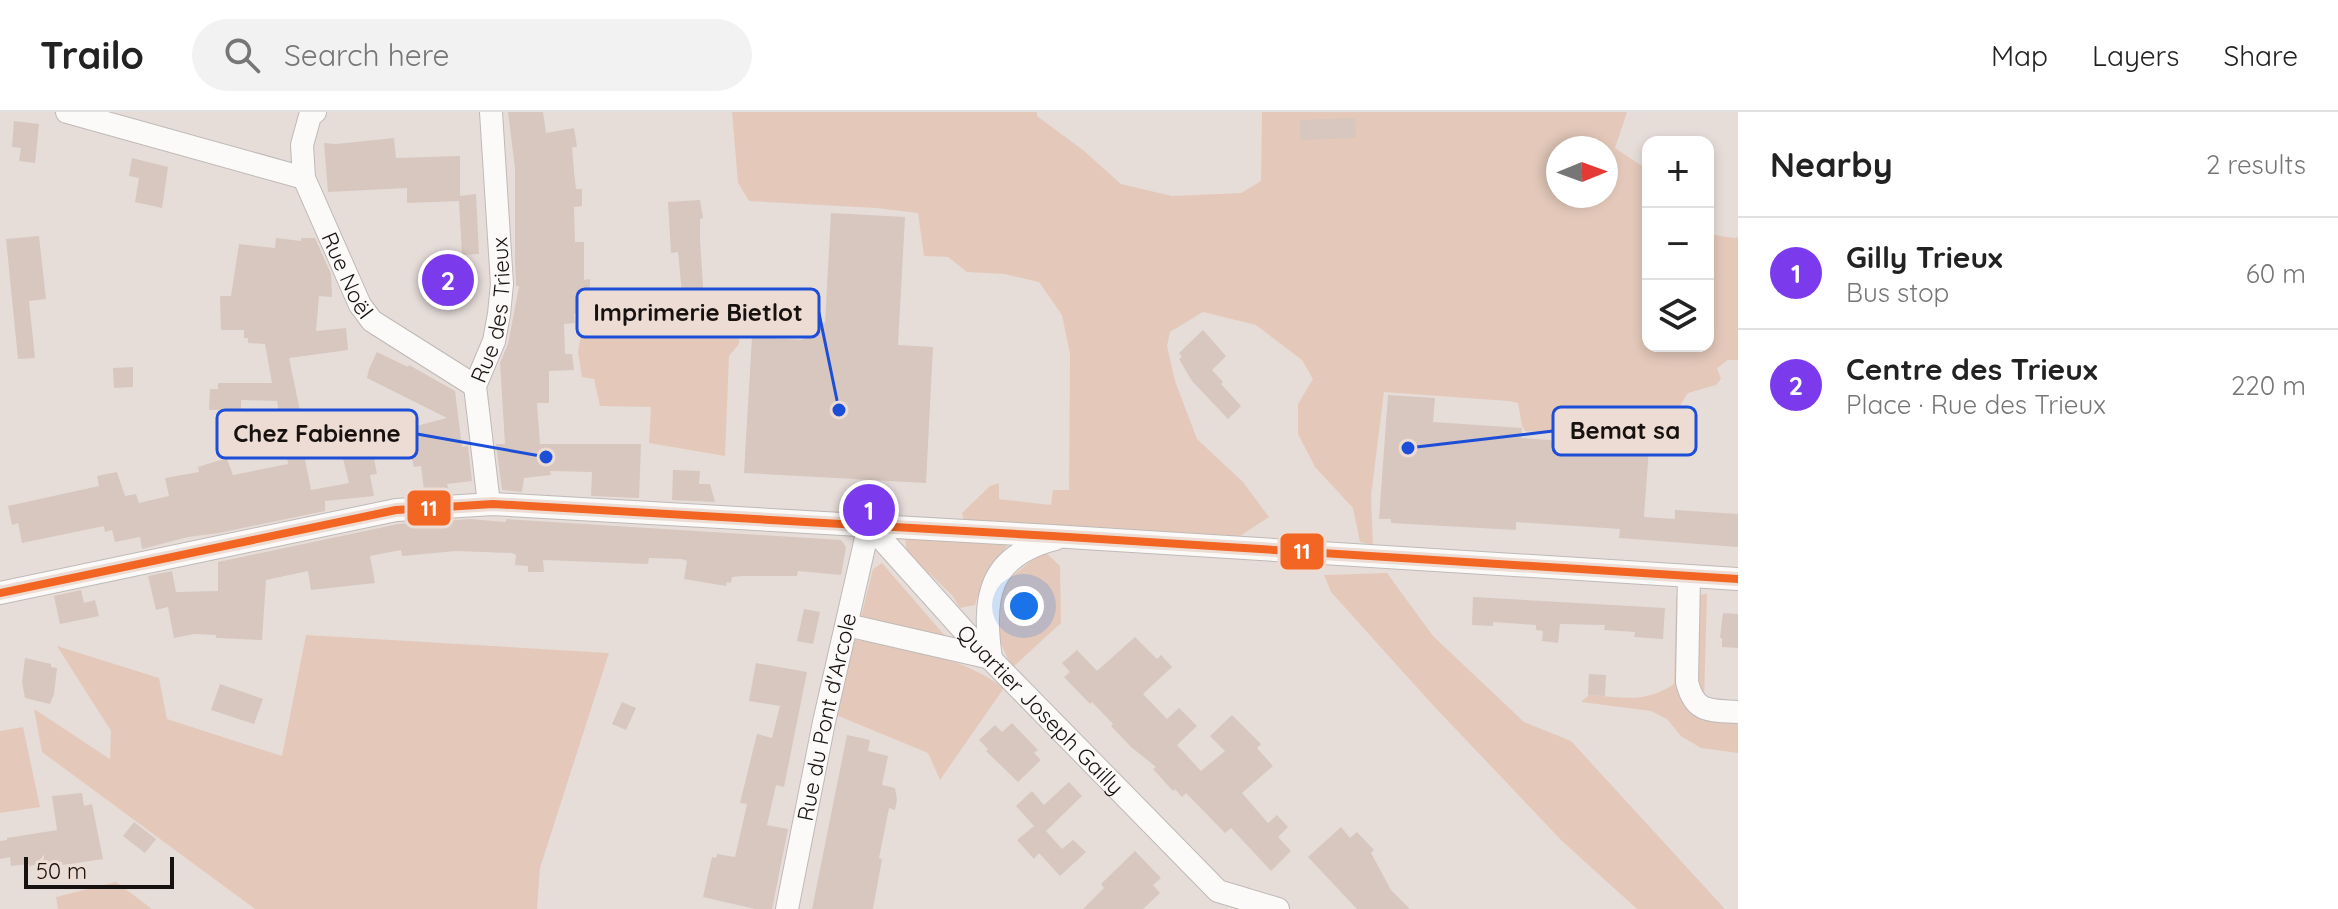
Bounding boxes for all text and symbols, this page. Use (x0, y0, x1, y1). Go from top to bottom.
search box (192, 19, 752, 91)
text: Trailo (40, 31, 144, 79)
icon: search (220, 33, 264, 77)
text: Search here (284, 36, 450, 74)
text: Map (1991, 38, 2048, 73)
text: Layers (2092, 38, 2179, 73)
text: Share (2223, 38, 2298, 73)
north arrow (1546, 136, 1618, 208)
map controls (1642, 136, 1714, 352)
button: + (1642, 136, 1714, 208)
text: Nearby (1770, 143, 1893, 186)
text: 2 results (2206, 148, 2306, 181)
button: − (1642, 208, 1714, 280)
street label: Rue Noël (316, 228, 379, 324)
street label: Rue des Trieux (464, 236, 516, 387)
text: Gilly Trieux (1846, 238, 2003, 276)
pin: 2 (422, 250, 474, 310)
text: 1 (1791, 257, 1801, 290)
text: 60 m (2246, 257, 2306, 290)
text: Bus stop (1846, 276, 1949, 309)
button: layers (1642, 280, 1714, 352)
callout: Imprimerie Bietlot (577, 289, 819, 337)
text: Imprimerie Bietlot (593, 297, 803, 327)
text: Centre des Trieux (1846, 350, 2098, 388)
text: 2 (1789, 369, 1803, 402)
text: 220 m (2231, 369, 2306, 402)
text: Place · Rue des Trieux (1846, 388, 2106, 421)
callout: Bemat sa (1553, 407, 1696, 455)
callout: Chez Fabienne (217, 410, 417, 458)
text: Bemat sa (1570, 415, 1680, 445)
text: Chez Fabienne (233, 418, 401, 448)
pin: 1 (843, 480, 895, 540)
line badge: 11 (406, 489, 452, 527)
text: 11 (420, 494, 438, 522)
line badge: 11 (1279, 532, 1325, 571)
text: 11 (1293, 537, 1311, 565)
your location (1004, 586, 1044, 626)
street label: Rue du Pont d'Arcole (791, 610, 862, 823)
street label: Quartier Joseph Gailly (951, 619, 1130, 801)
scale bar (24, 853, 174, 889)
text: 50 m (36, 857, 87, 885)

